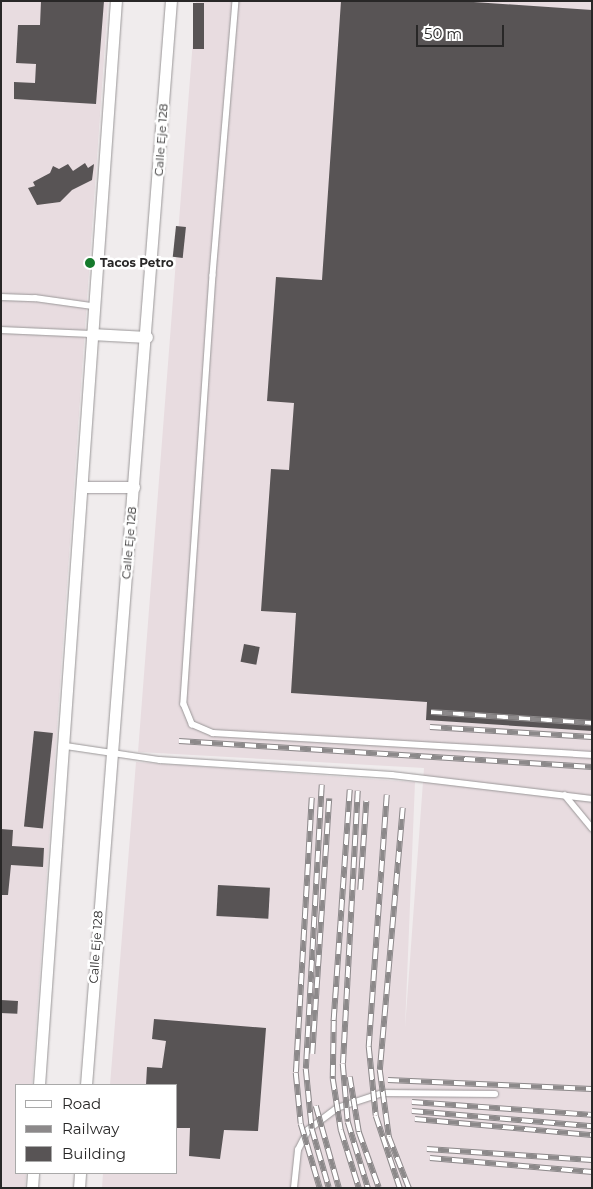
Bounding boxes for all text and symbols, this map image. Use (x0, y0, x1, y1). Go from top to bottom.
scale bar (418, 15, 506, 47)
text: 50 m (424, 24, 462, 43)
street label: Calle Eje 128 (151, 103, 171, 177)
place label: Tacos Petro (100, 256, 174, 270)
marker: Tacos Petro (84, 257, 96, 269)
street label: Calle Eje 128 (119, 506, 139, 580)
street label: Calle Eje 128 (86, 910, 106, 984)
legend (15, 1084, 178, 1174)
text: Road (62, 1094, 101, 1113)
text: Railway (62, 1119, 119, 1138)
text: Building (62, 1144, 126, 1163)

